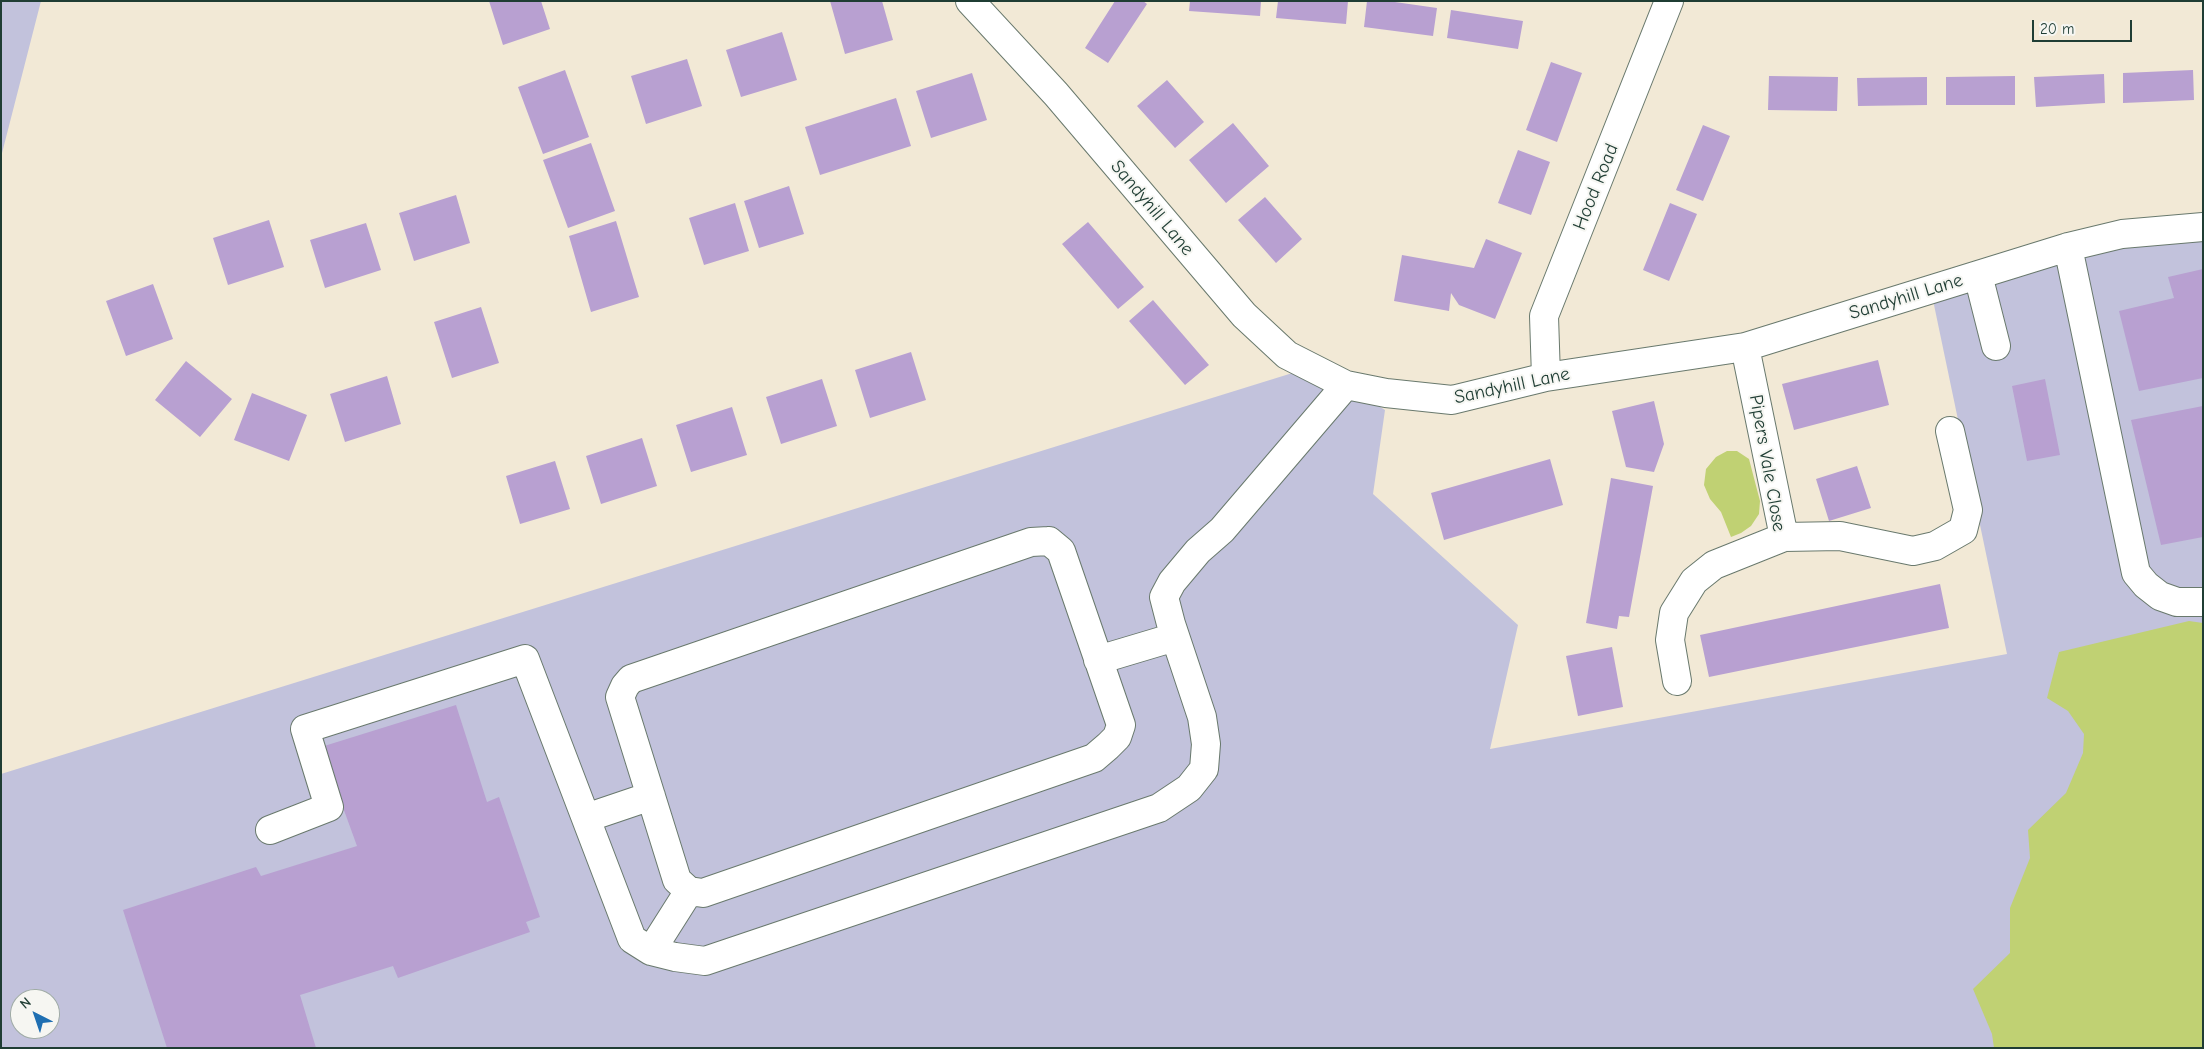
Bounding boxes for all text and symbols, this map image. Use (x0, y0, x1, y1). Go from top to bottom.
scale bar (2034, 10, 2134, 42)
text: 20 m (2040, 20, 2074, 38)
street label: Hood Road (1568, 140, 1624, 234)
street label: Sandyhill Lane (1105, 156, 1199, 260)
street label: Sandyhill Lane (1846, 269, 1966, 325)
street label: Sandyhill Lane (1452, 363, 1572, 409)
street label: Pipers Vale Close (1744, 393, 1790, 533)
north arrow (10, 989, 60, 1039)
text: N (16, 994, 35, 1012)

